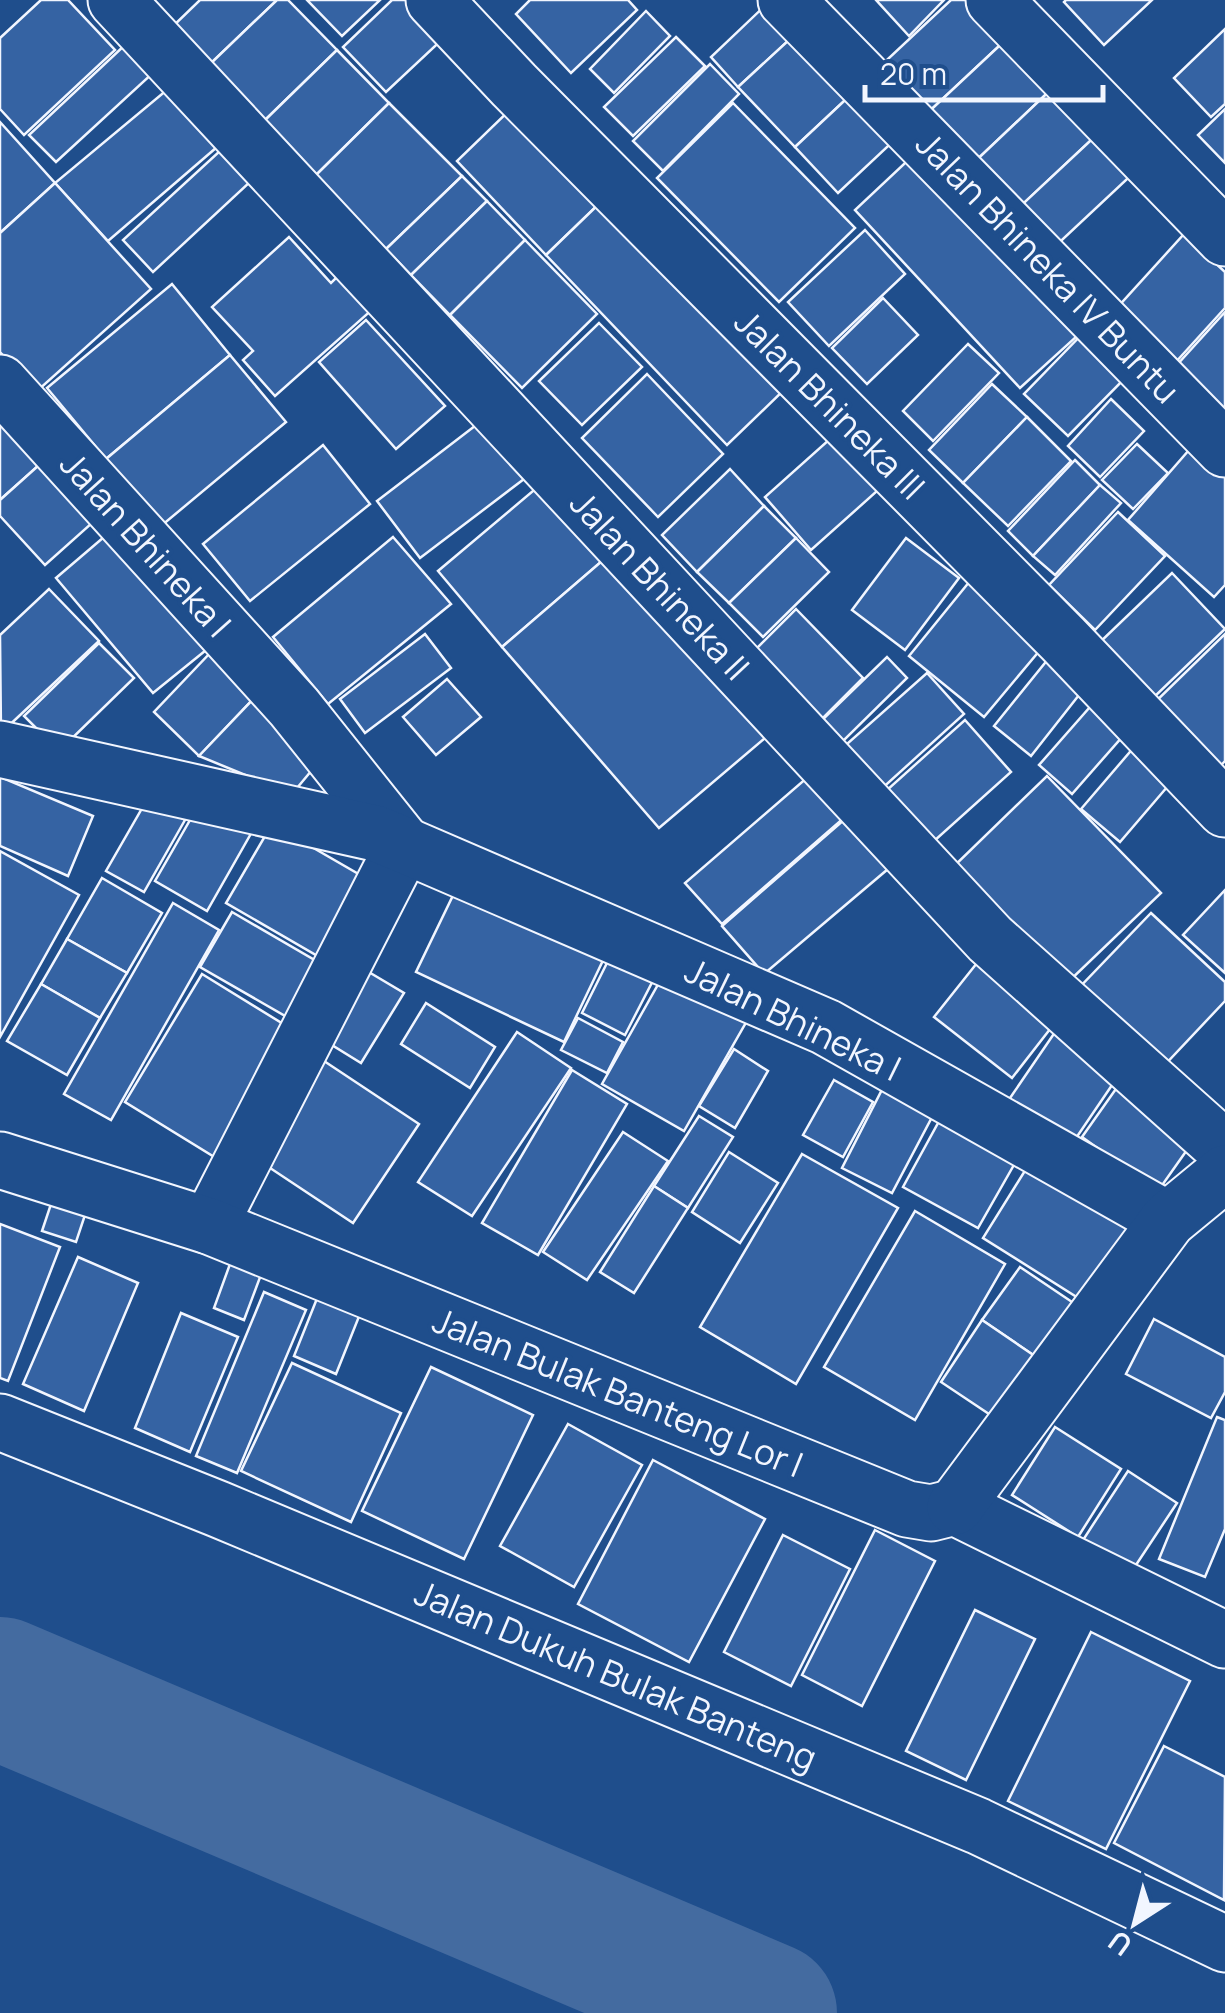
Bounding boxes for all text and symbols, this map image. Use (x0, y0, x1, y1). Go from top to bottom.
scale bar (865, 40, 1102, 102)
text: 20 m (880, 53, 947, 94)
street label: Jalan Bhineka IV Buntu (906, 121, 1190, 413)
street label: Jalan Bhineka III (724, 298, 936, 510)
street label: Jalan Bhineka I (50, 441, 242, 647)
street label: Jalan Bhineka II (560, 480, 760, 690)
street label: Jalan Bhineka I (677, 946, 909, 1092)
street label: Jalan Bulak Banteng Lor I (426, 1296, 810, 1488)
street label: Jalan Dukuh Bulak Banteng (408, 1569, 824, 1781)
north arrow (1085, 1873, 1185, 1973)
text: U (1100, 1923, 1139, 1965)

